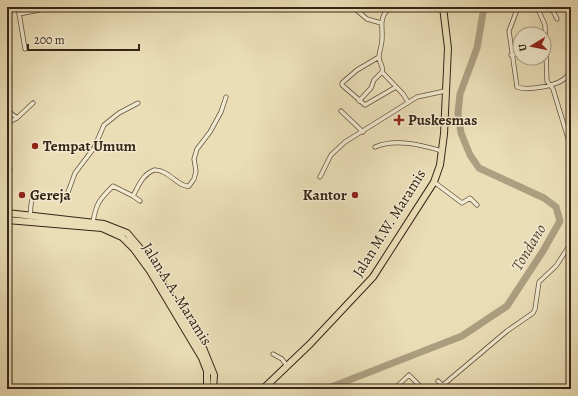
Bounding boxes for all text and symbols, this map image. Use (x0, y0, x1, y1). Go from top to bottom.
scale bar (28, 26, 139, 52)
north arrow (512, 26, 552, 66)
text: 200 m (34, 32, 65, 48)
text: U (514, 42, 531, 53)
place label: Puskesmas (408, 110, 477, 130)
marker: Puskesmas (393, 114, 405, 126)
place label: Tempat Umum (43, 136, 137, 156)
marker: Tempat Umum (30, 141, 40, 151)
street label: Jalan M.W. Maramis (348, 165, 430, 281)
place label: Gereja (30, 185, 72, 205)
place label: Kantor (303, 185, 347, 205)
marker: Gereja (17, 190, 27, 200)
marker: Kantor (350, 190, 360, 200)
water label: Tondano (506, 220, 551, 275)
street label: Jalan A.A. Maramis (137, 239, 217, 349)

